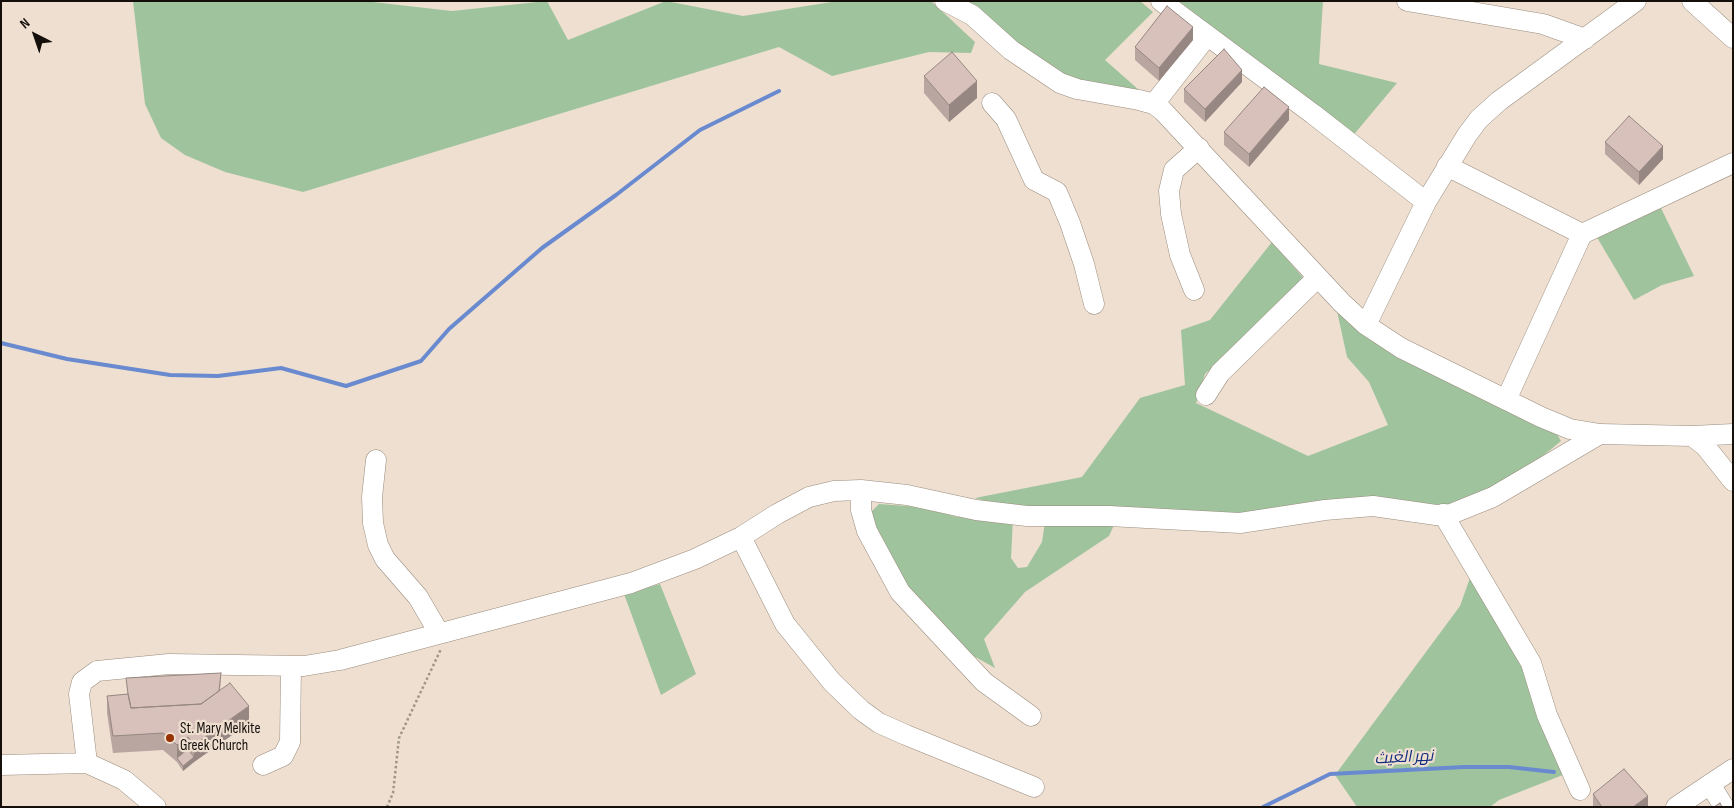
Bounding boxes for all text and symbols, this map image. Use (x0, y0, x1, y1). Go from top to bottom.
north arrow (10, 10, 60, 60)
text: N (16, 14, 33, 32)
place label: St. Mary Melkite Greek Church (180, 720, 260, 755)
marker: St. Mary Melkite Greek Church (164, 732, 176, 744)
water label: نهر الغيث (1374, 747, 1434, 769)

